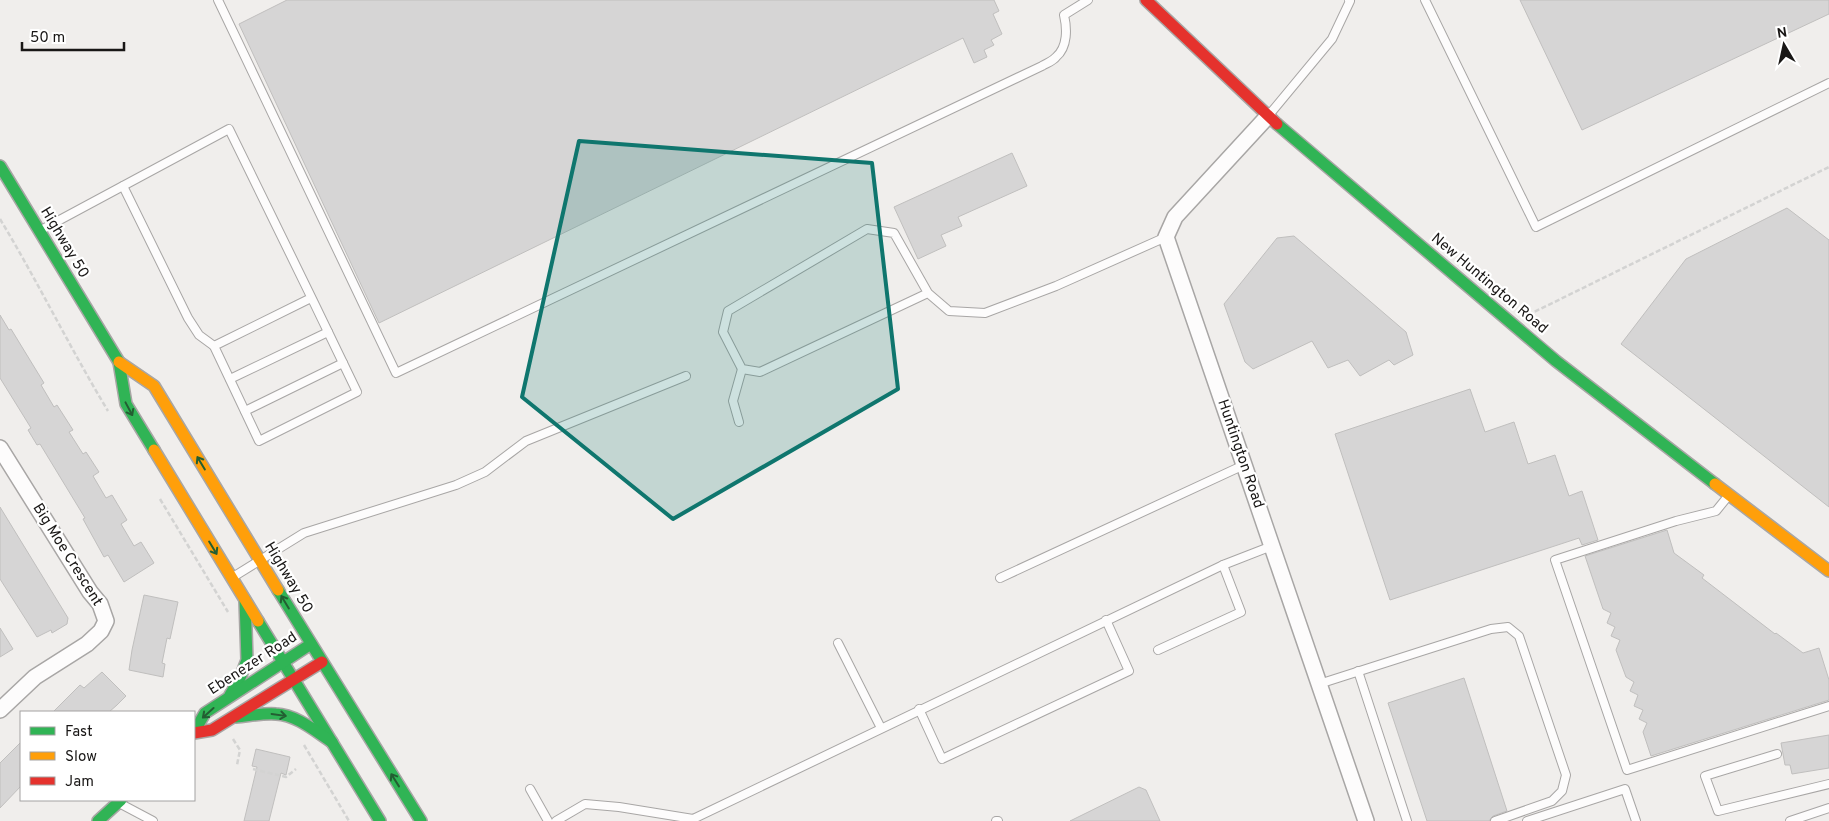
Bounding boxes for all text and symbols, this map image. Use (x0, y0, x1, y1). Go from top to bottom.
scale bar (22, 20, 125, 52)
north arrow (1759, 20, 1809, 70)
text: N (1776, 24, 1789, 43)
text: 50 m (30, 29, 65, 48)
street label: Highway 50 (35, 204, 93, 282)
street label: New Huntington Road (1427, 230, 1551, 338)
street label: Huntington Road (1212, 397, 1268, 511)
one-way arrow (124, 401, 134, 416)
one-way arrow (196, 457, 206, 471)
street label: Big Moe Crescent (28, 500, 106, 610)
street label: Highway 50 (259, 539, 317, 617)
one-way arrow (209, 540, 219, 554)
one-way arrow (280, 596, 290, 610)
street label: Ebenezer Road (205, 628, 301, 700)
one-way arrow (202, 707, 215, 719)
one-way arrow (270, 710, 286, 720)
legend (20, 711, 195, 801)
text: Fast (65, 723, 93, 742)
text: Slow (65, 748, 97, 767)
text: Jam (65, 773, 94, 792)
one-way arrow (390, 773, 400, 787)

